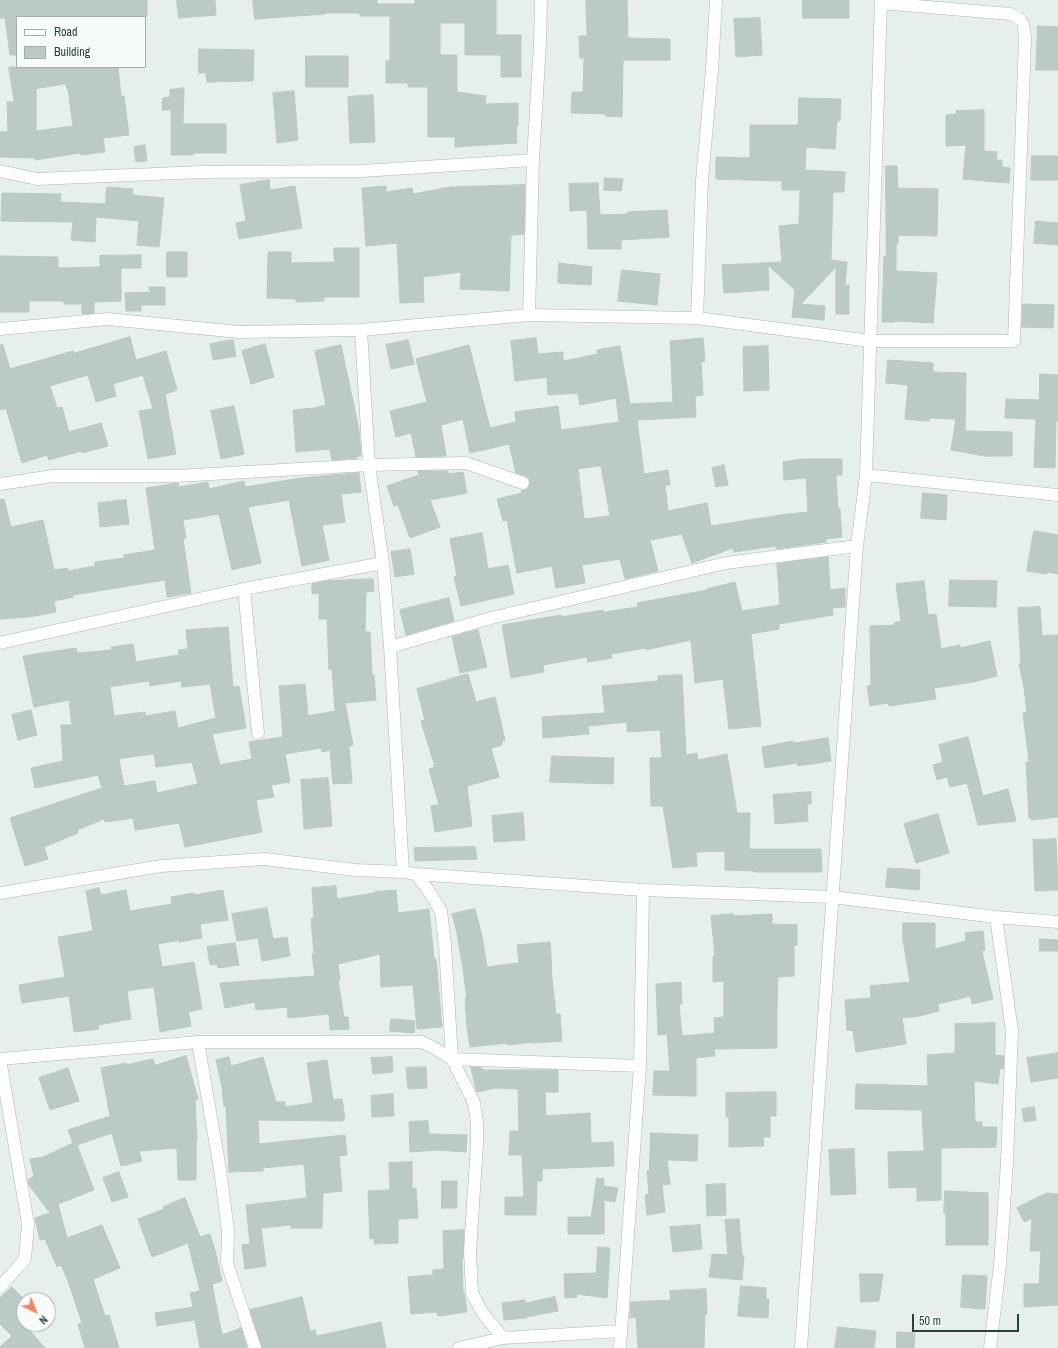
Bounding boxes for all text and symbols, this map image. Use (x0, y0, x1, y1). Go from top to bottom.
legend (16, 16, 146, 68)
text: Road (54, 24, 78, 40)
text: Building (54, 44, 90, 60)
north arrow (16, 1292, 56, 1332)
scale bar (914, 1306, 1021, 1332)
text: N (36, 1313, 51, 1327)
text: 50 m (919, 1313, 941, 1329)

